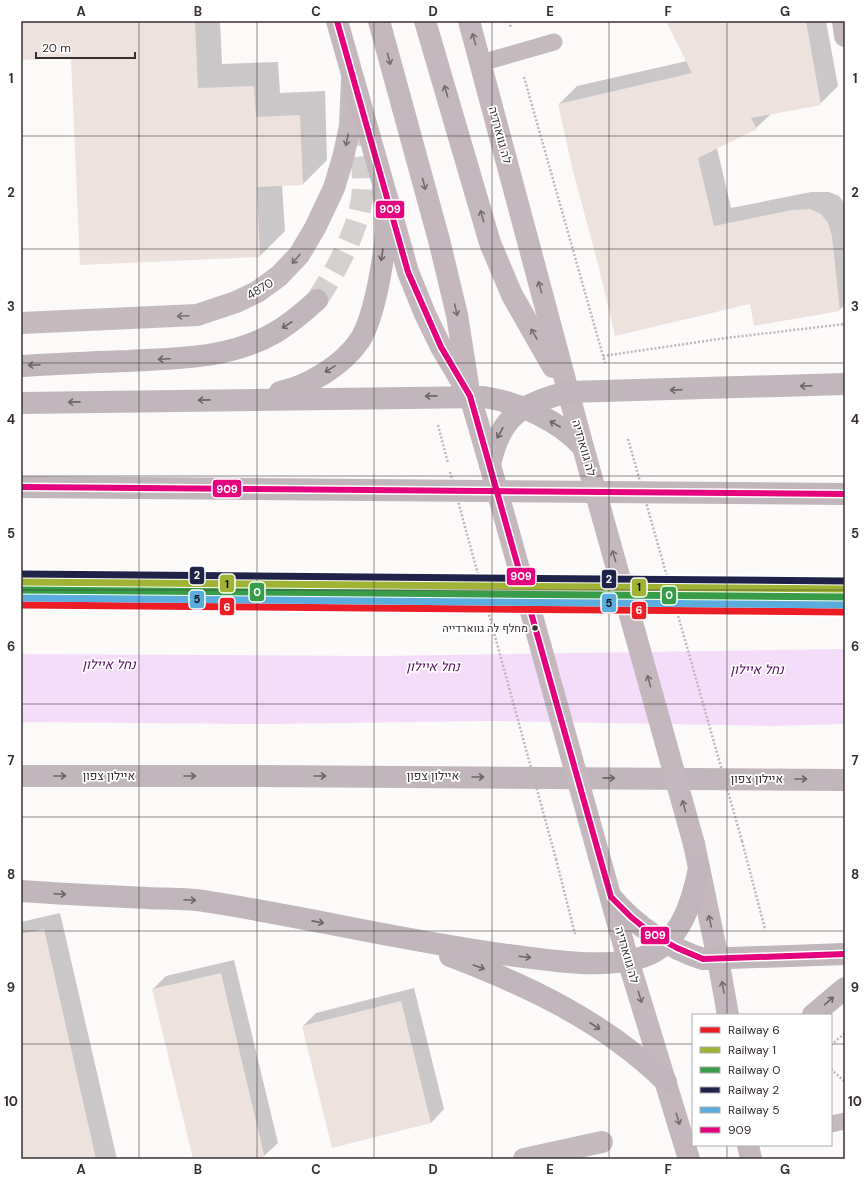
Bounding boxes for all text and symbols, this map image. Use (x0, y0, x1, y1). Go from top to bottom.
text: A (76, 3, 86, 20)
text: B (194, 3, 202, 20)
text: C (311, 3, 321, 20)
text: D (428, 3, 438, 20)
text: E (546, 3, 554, 20)
text: F (664, 3, 672, 20)
text: G (780, 3, 790, 20)
one-way arrow (470, 33, 477, 46)
scale bar (36, 34, 135, 60)
text: 20 m (42, 40, 71, 56)
one-way arrow (386, 52, 393, 65)
text: 1 (9, 70, 13, 87)
text: 1 (853, 70, 857, 87)
one-way arrow (442, 85, 449, 98)
street label: לה גווארדיה (485, 105, 515, 165)
one-way arrow (343, 133, 351, 146)
one-way arrow (420, 177, 428, 190)
text: 2 (7, 184, 15, 201)
text: 2 (851, 184, 859, 201)
line badge: 909 (375, 200, 405, 219)
text: 909 (379, 202, 401, 216)
one-way arrow (478, 209, 485, 222)
one-way arrow (378, 248, 386, 261)
one-way arrow (291, 253, 300, 264)
street label: 4870 (244, 275, 276, 303)
one-way arrow (536, 281, 543, 294)
text: 3 (7, 298, 15, 315)
text: 3 (851, 298, 859, 315)
one-way arrow (452, 303, 460, 316)
one-way arrow (177, 312, 190, 319)
one-way arrow (282, 321, 293, 329)
one-way arrow (530, 328, 538, 340)
one-way arrow (158, 355, 171, 363)
one-way arrow (28, 361, 41, 369)
one-way arrow (324, 365, 336, 373)
one-way arrow (800, 382, 813, 389)
one-way arrow (670, 386, 683, 393)
one-way arrow (425, 393, 438, 400)
one-way arrow (198, 396, 211, 404)
one-way arrow (68, 399, 81, 406)
text: 4 (7, 411, 15, 428)
text: 4 (851, 411, 859, 428)
street label: לה גווארדיה (568, 418, 600, 478)
one-way arrow (549, 420, 561, 427)
one-way arrow (496, 427, 504, 439)
line badge: 909 (212, 479, 242, 498)
text: 909 (216, 482, 238, 496)
text: 5 (7, 525, 15, 542)
text: 5 (851, 525, 859, 542)
one-way arrow (610, 550, 618, 563)
line badge: 2 (189, 566, 205, 585)
line badge: 909 (506, 567, 536, 586)
text: 2 (194, 568, 200, 582)
text: 909 (510, 569, 532, 583)
line badge: 2 (601, 569, 617, 589)
text: 2 (606, 572, 612, 586)
line badge: 1 (219, 574, 235, 593)
text: 1 (225, 577, 229, 591)
line badge: 1 (631, 578, 647, 597)
text: 1 (637, 580, 641, 594)
line badge: 0 (249, 582, 265, 602)
text: 0 (253, 585, 261, 599)
line badge: 0 (661, 586, 677, 605)
text: 0 (665, 588, 673, 602)
line badge: 5 (189, 590, 205, 609)
text: 5 (194, 592, 201, 606)
line badge: 5 (601, 593, 617, 613)
text: 5 (606, 596, 613, 610)
line badge: 6 (219, 597, 235, 616)
text: 6 (224, 600, 231, 614)
line badge: 6 (631, 601, 647, 620)
text: 6 (636, 603, 643, 617)
place label: מחלף לה גווארדייה (442, 621, 528, 635)
marker: מחלף לה גווארדייה (530, 623, 540, 633)
text: 6 (7, 638, 15, 655)
text: 6 (851, 638, 859, 655)
water label: נחל איילון (82, 656, 137, 673)
water label: נחל איילון (406, 658, 461, 675)
water label: נחל איילון (730, 661, 785, 678)
one-way arrow (645, 675, 653, 688)
text: 7 (8, 752, 15, 769)
text: 7 (852, 752, 859, 769)
street label: איילון צפון (83, 768, 135, 784)
street label: איילון צפון (407, 768, 459, 784)
street label: איילון צפון (731, 771, 783, 787)
one-way arrow (53, 772, 66, 780)
one-way arrow (183, 772, 196, 780)
one-way arrow (313, 772, 326, 780)
one-way arrow (471, 773, 484, 781)
one-way arrow (602, 774, 615, 782)
one-way arrow (794, 775, 807, 783)
one-way arrow (679, 800, 687, 813)
text: 8 (7, 866, 15, 883)
text: 8 (851, 866, 859, 883)
one-way arrow (53, 890, 66, 897)
one-way arrow (183, 897, 196, 904)
one-way arrow (706, 915, 714, 928)
one-way arrow (311, 919, 324, 927)
street label: לה גווארדיה (611, 925, 643, 985)
line badge: 909 (640, 926, 670, 945)
text: 909 (644, 928, 666, 942)
one-way arrow (518, 954, 531, 961)
one-way arrow (473, 964, 485, 972)
text: 9 (7, 979, 15, 996)
text: 9 (851, 979, 859, 996)
one-way arrow (719, 981, 727, 994)
one-way arrow (637, 991, 644, 1004)
one-way arrow (823, 997, 834, 1006)
legend (692, 1014, 832, 1146)
one-way arrow (589, 1022, 601, 1030)
text: Railway 6 (728, 1022, 780, 1038)
text: Railway 1 (728, 1042, 776, 1058)
text: Railway 0 (728, 1062, 780, 1078)
text: Railway 2 (728, 1082, 779, 1098)
text: 10 (4, 1093, 18, 1110)
text: 10 (848, 1093, 862, 1110)
text: Railway 5 (728, 1102, 780, 1118)
one-way arrow (675, 1112, 682, 1125)
text: 909 (728, 1122, 751, 1138)
text: A (76, 1161, 86, 1178)
text: B (194, 1161, 202, 1178)
text: C (311, 1161, 321, 1178)
text: D (428, 1161, 438, 1178)
text: E (546, 1161, 554, 1178)
text: F (664, 1161, 672, 1178)
text: G (780, 1161, 790, 1178)

